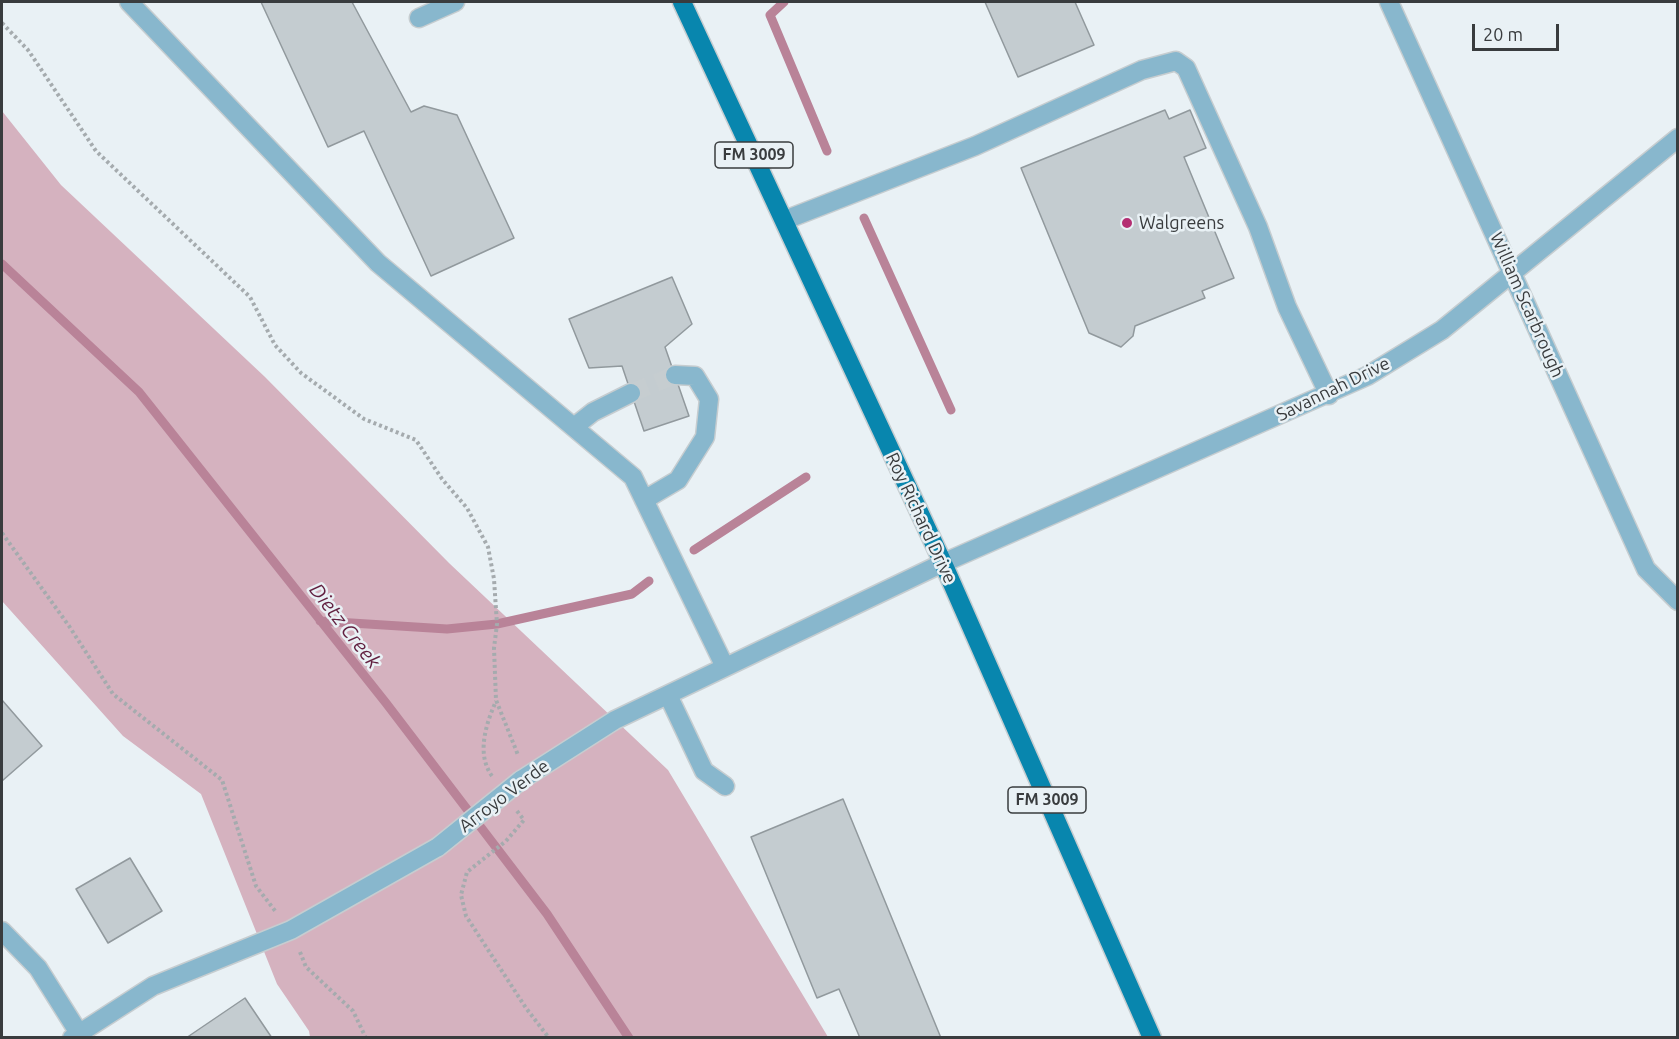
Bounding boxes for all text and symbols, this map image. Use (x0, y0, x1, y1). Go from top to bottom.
scale bar (1475, 12, 1562, 50)
text: 20 m (1483, 24, 1523, 44)
road number: FM 3009 (715, 142, 793, 168)
place label: Walgreens (1139, 212, 1224, 234)
marker: Walgreens (1120, 216, 1134, 230)
street label: William Scarbrough (1485, 229, 1569, 381)
street label: Savannah Drive (1273, 352, 1393, 426)
street label: Roy Richard Drive (881, 449, 961, 587)
water label: Dietz Creek (304, 579, 386, 673)
street label: Arroyo Verde (455, 755, 553, 837)
road number: FM 3009 (1008, 787, 1086, 813)

